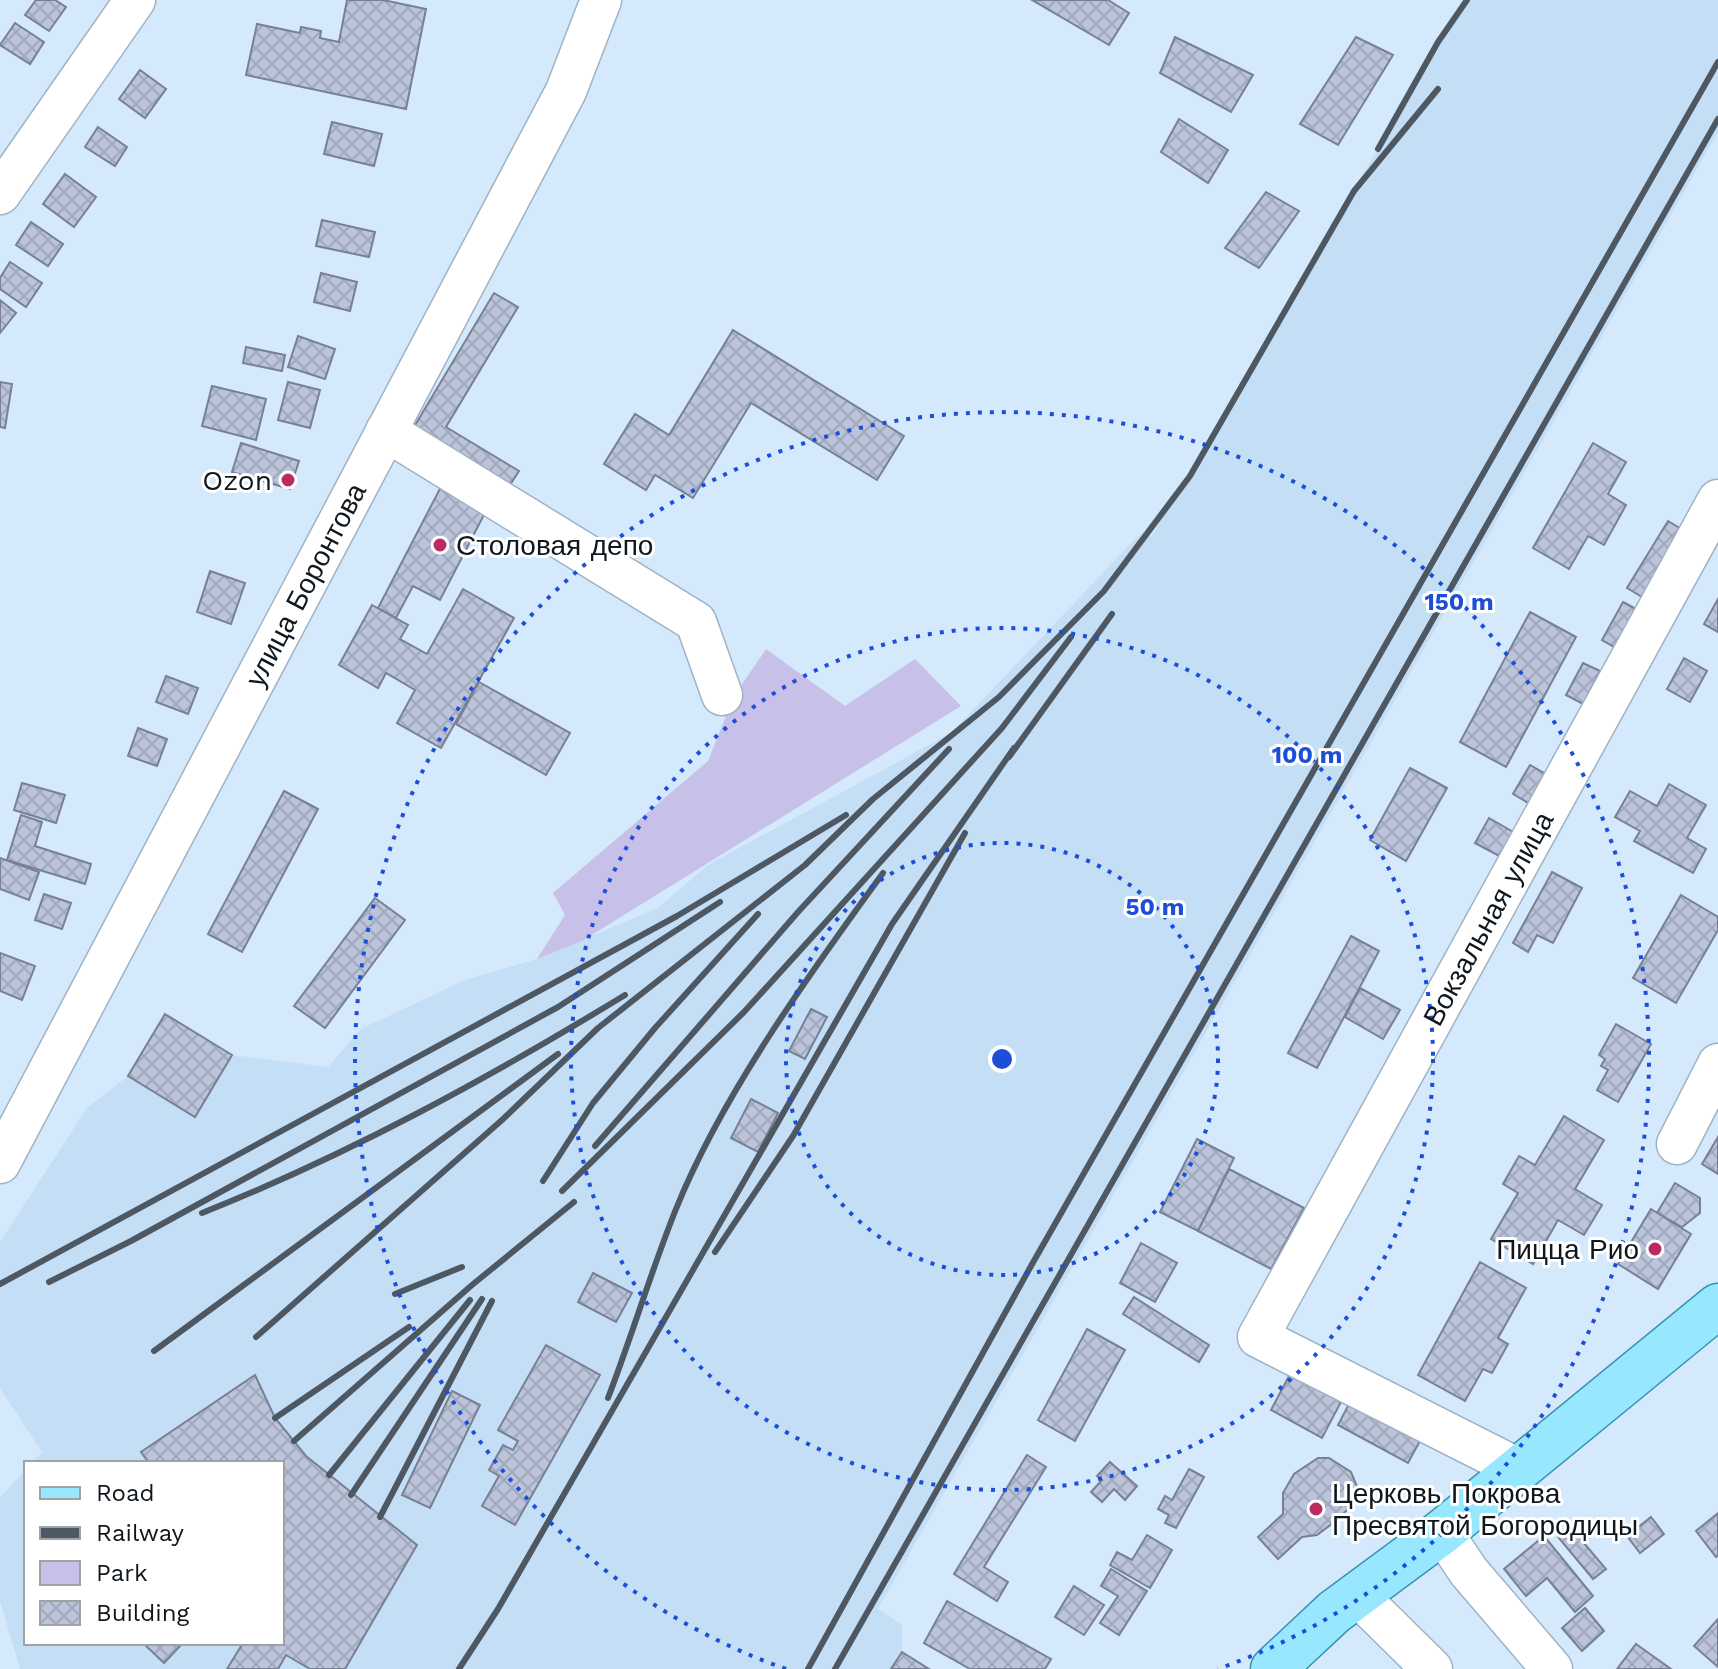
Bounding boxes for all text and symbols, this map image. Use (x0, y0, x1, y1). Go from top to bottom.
place label: Ozon (202, 464, 272, 497)
marker: Ozon (279, 471, 297, 489)
street label: улица Боронтова (239, 477, 373, 692)
place label: Столовая депо (456, 529, 653, 562)
marker: Столовая депо (431, 536, 449, 554)
text: 150 m (1424, 588, 1494, 616)
text: 100 m (1272, 741, 1342, 769)
street label: Вокзальная улица (1416, 806, 1561, 1031)
text: 50 m (1126, 893, 1184, 921)
centre of rings (988, 1045, 1016, 1073)
place label: Пицца Рио (1496, 1233, 1639, 1266)
marker: Пицца Рио (1646, 1240, 1664, 1258)
legend (24, 1461, 284, 1645)
place label: Церковь Покрова Пресвятой Богородицы (1332, 1477, 1638, 1542)
text: Road (96, 1479, 155, 1507)
marker: Церковь Покрова Пресвятой Богородицы (1307, 1500, 1325, 1518)
text: Railway (96, 1519, 185, 1547)
text: Park (96, 1559, 148, 1587)
text: Building (96, 1599, 189, 1627)

